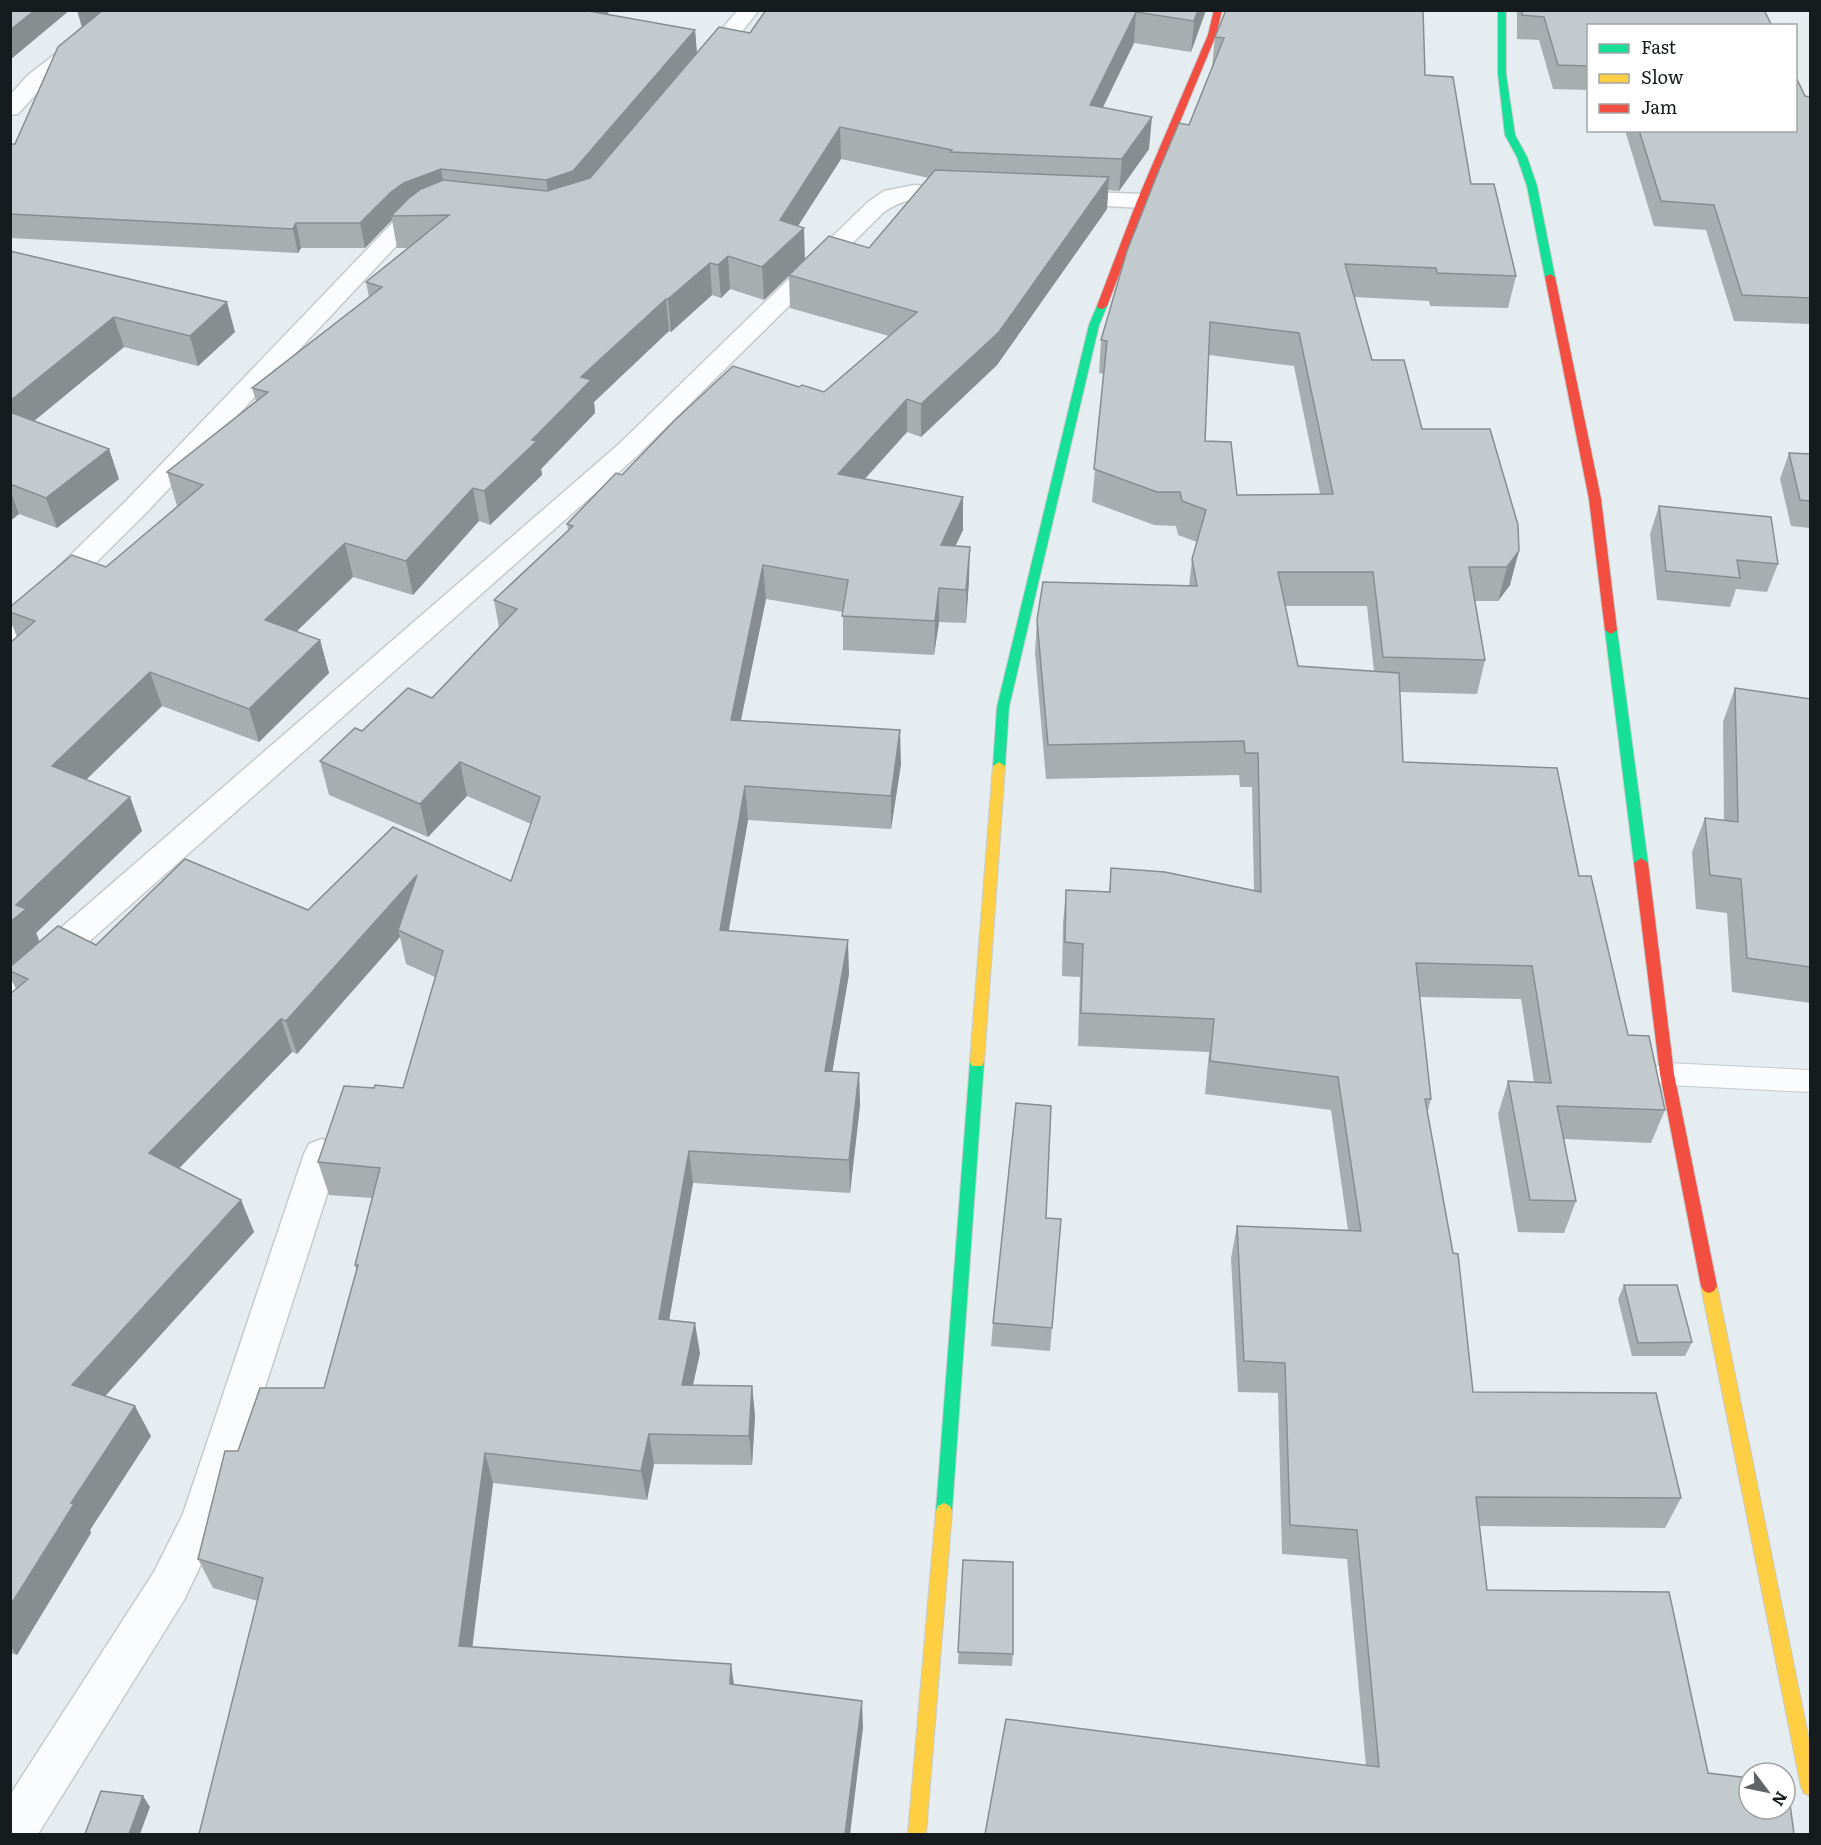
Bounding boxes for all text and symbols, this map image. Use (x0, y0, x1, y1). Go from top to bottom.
legend (1587, 24, 1797, 132)
text: Fast (1641, 33, 1677, 60)
text: Slow (1641, 63, 1684, 90)
text: Jam (1641, 93, 1677, 120)
north arrow (1737, 1761, 1797, 1821)
text: N (1767, 1787, 1794, 1812)

